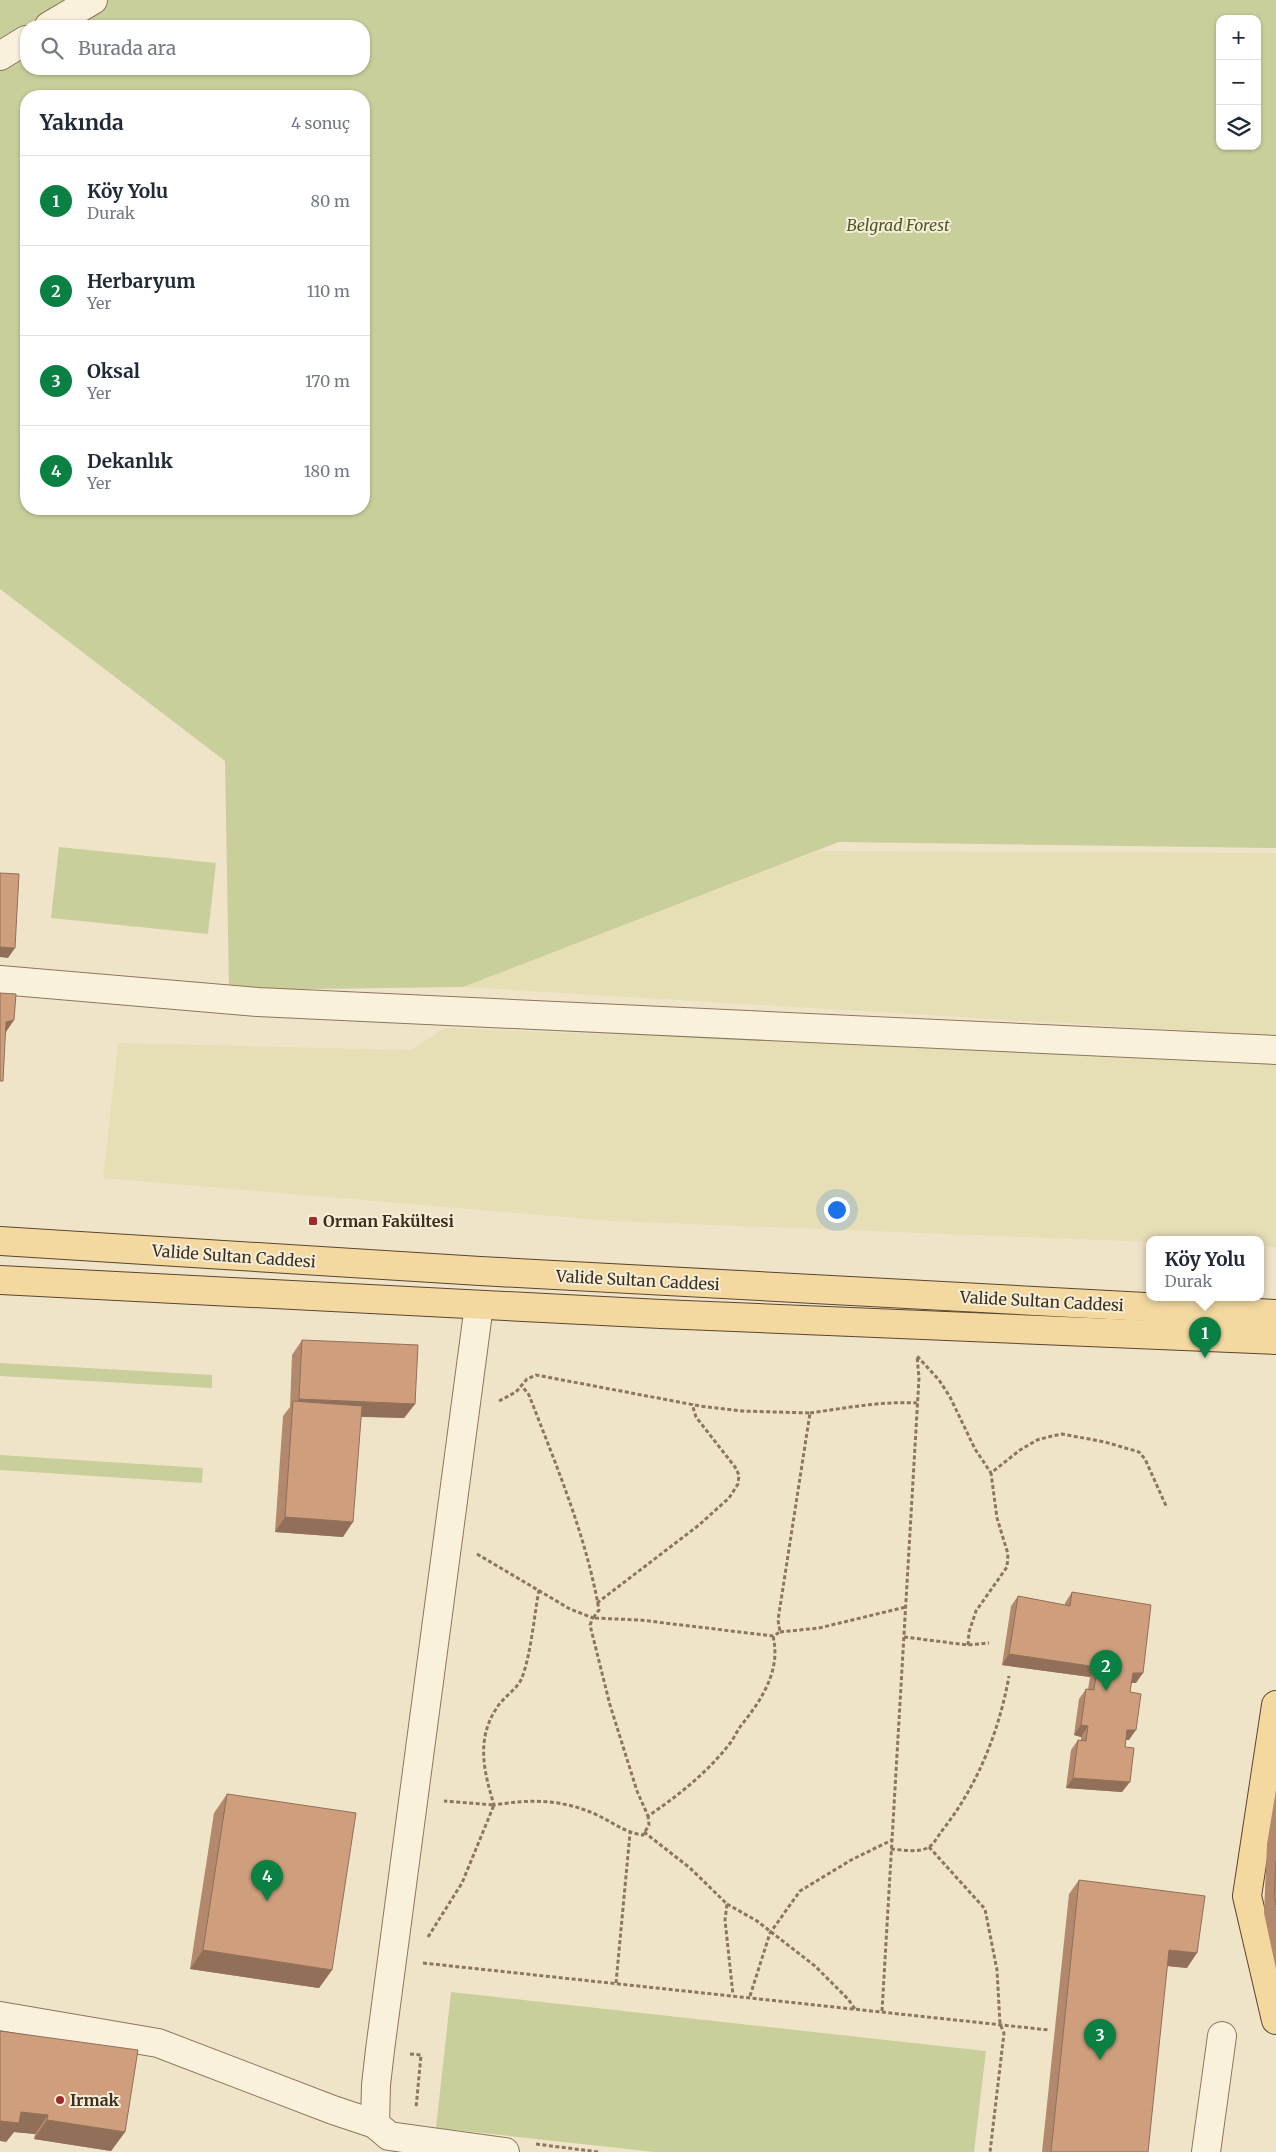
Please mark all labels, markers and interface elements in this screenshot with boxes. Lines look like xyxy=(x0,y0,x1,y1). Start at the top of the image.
map controls xyxy=(1216,15,1261,150)
button: + xyxy=(1216,15,1261,60)
search box xyxy=(20,20,370,75)
icon: search xyxy=(38,34,66,62)
text: Burada ara xyxy=(78,36,176,60)
button: − xyxy=(1216,60,1261,105)
button: layers xyxy=(1216,105,1261,150)
text: Yakında xyxy=(40,109,124,136)
text: 4 sonuç xyxy=(291,113,350,133)
text: Köy Yolu xyxy=(87,179,168,203)
text: 1 xyxy=(52,191,60,211)
text: 80 m xyxy=(311,191,350,211)
text: Durak xyxy=(87,203,135,223)
park label: Belgrad Forest xyxy=(846,215,950,235)
text: Herbaryum xyxy=(87,269,195,293)
text: 2 xyxy=(51,281,61,301)
text: 110 m xyxy=(307,281,350,301)
text: Yer xyxy=(87,293,112,313)
text: Oksal xyxy=(87,359,140,383)
text: 3 xyxy=(51,371,61,391)
text: 170 m xyxy=(305,371,350,391)
text: Yer xyxy=(87,383,112,403)
text: Dekanlık xyxy=(87,449,173,473)
text: 4 xyxy=(51,461,61,481)
text: 180 m xyxy=(304,461,350,481)
text: Yer xyxy=(87,473,112,493)
your location xyxy=(824,1197,850,1223)
place label: Orman Fakültesi xyxy=(323,1211,454,1231)
marker: Orman Fakültesi xyxy=(307,1215,319,1227)
popup xyxy=(1146,1236,1264,1301)
street label: Valide Sultan Caddesi xyxy=(151,1240,316,1272)
text: Köy Yolu xyxy=(1164,1247,1246,1271)
street label: Valide Sultan Caddesi xyxy=(555,1266,720,1294)
text: Durak xyxy=(1164,1271,1212,1291)
street label: Valide Sultan Caddesi xyxy=(959,1287,1124,1315)
pin: 1 xyxy=(1189,1317,1221,1358)
pin: 2 xyxy=(1090,1650,1122,1691)
pin: 4 xyxy=(251,1860,283,1901)
pin: 3 xyxy=(1084,2019,1116,2060)
place label: Irmak xyxy=(70,2090,120,2110)
marker: Irmak xyxy=(54,2094,66,2106)

